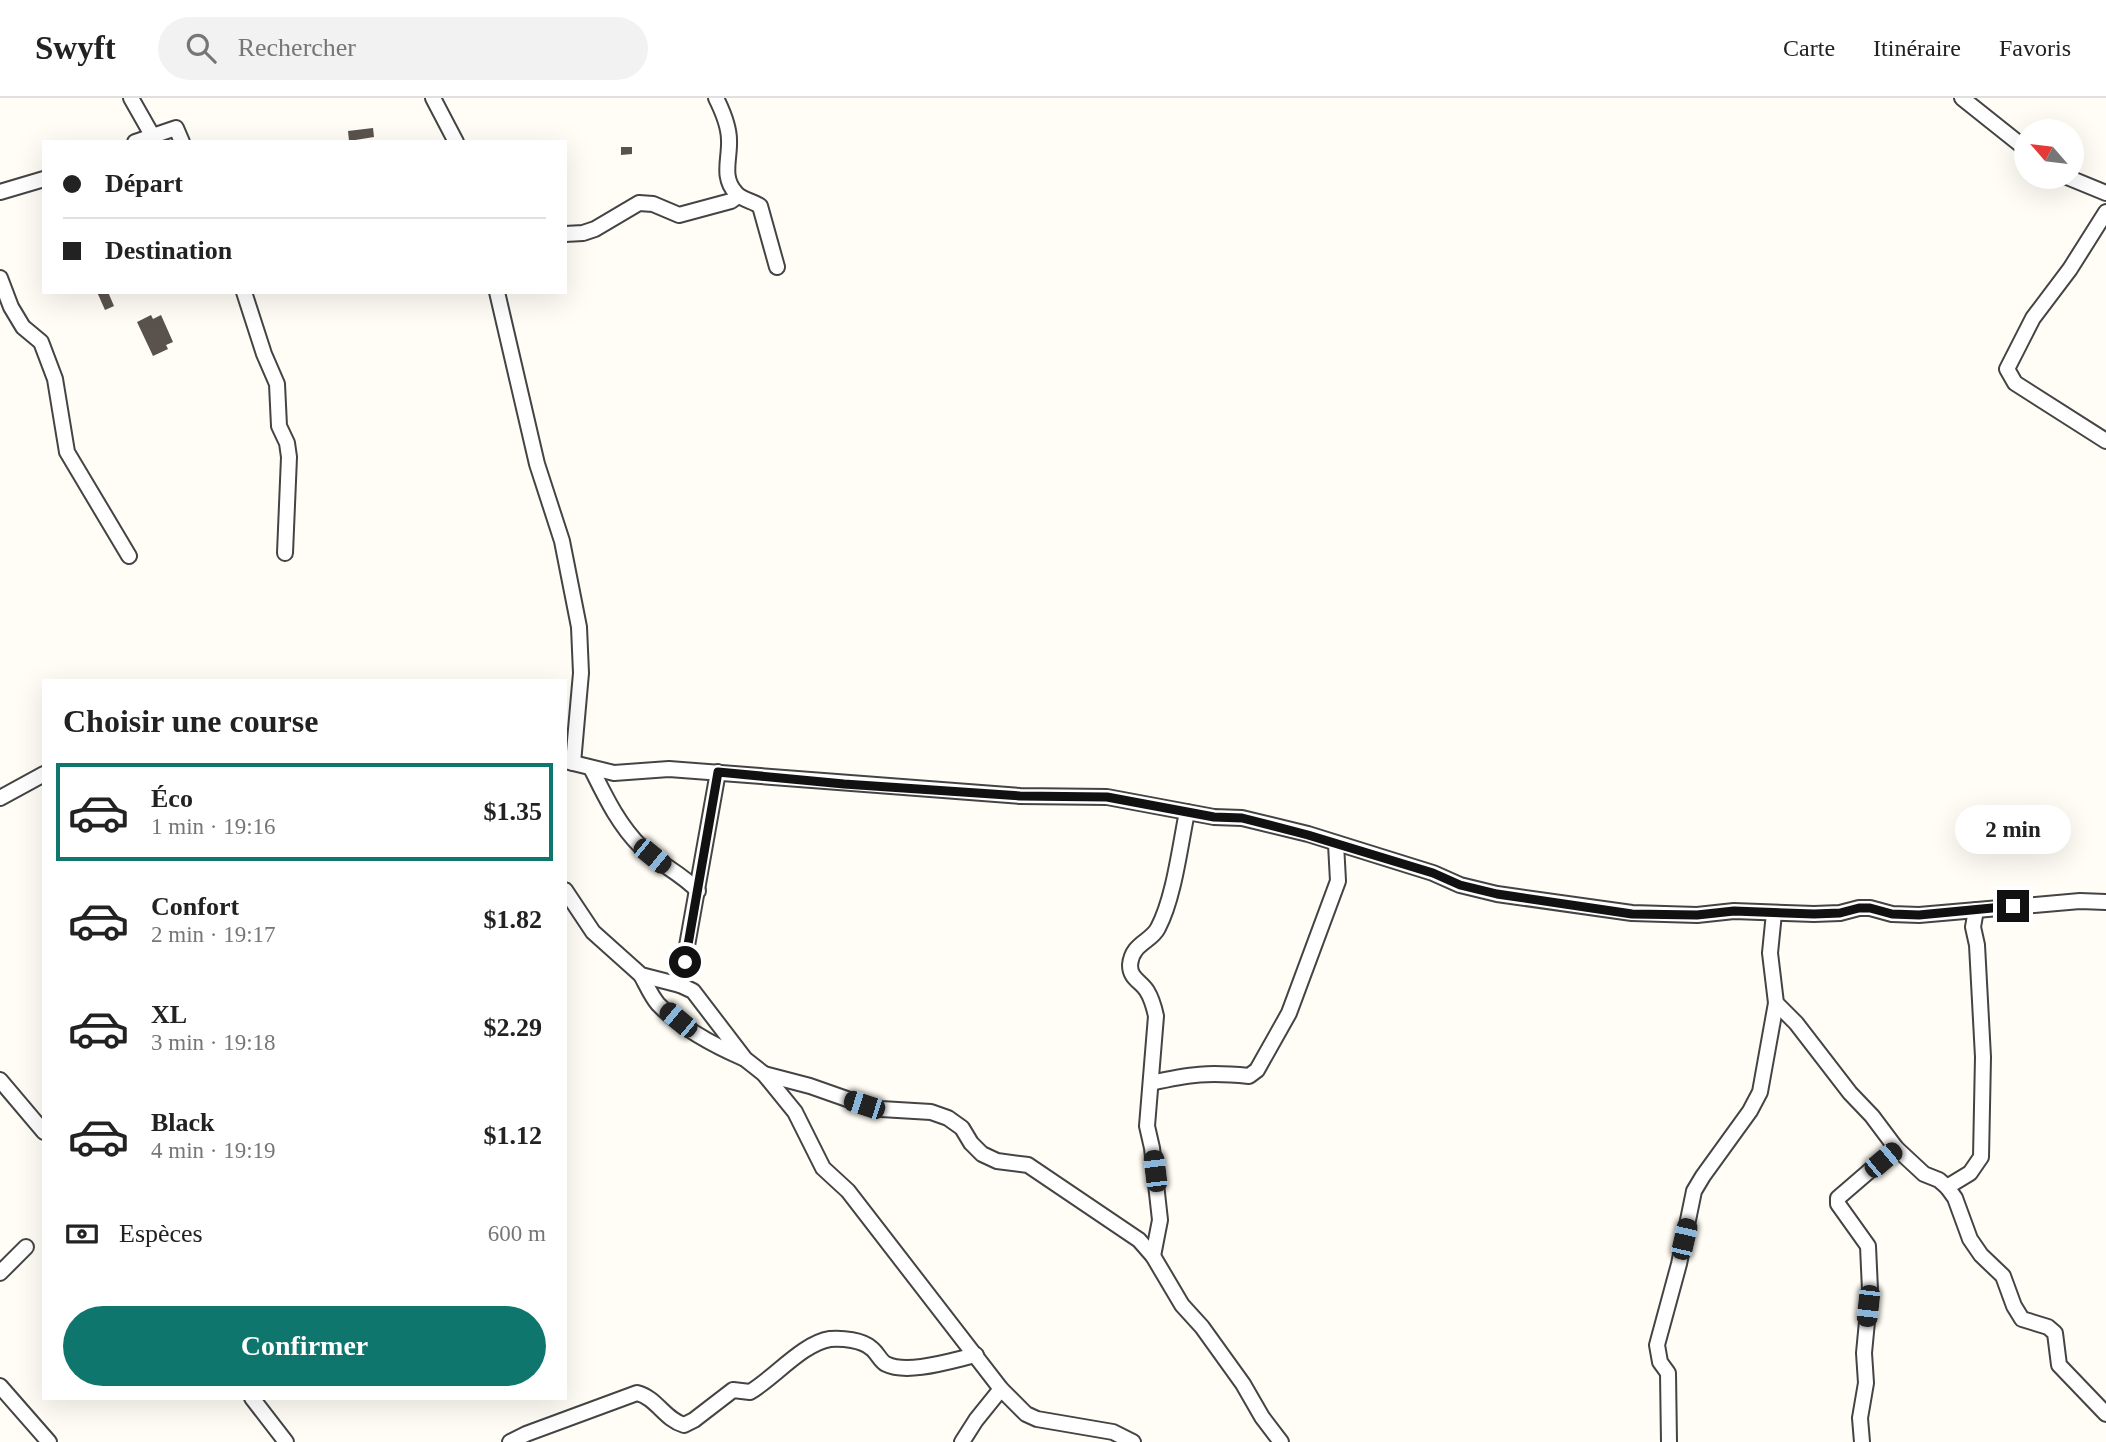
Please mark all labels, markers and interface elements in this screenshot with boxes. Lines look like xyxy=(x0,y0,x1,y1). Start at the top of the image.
search box xyxy=(158,17,648,80)
icon: search xyxy=(182,29,220,67)
text: Swyft xyxy=(35,30,116,66)
text: Rechercher xyxy=(238,33,356,62)
text: Carte xyxy=(1783,35,1835,61)
text: Itinéraire xyxy=(1873,35,1961,61)
text: Favoris xyxy=(1999,35,2071,61)
north arrow xyxy=(2014,119,2084,189)
map controls xyxy=(2014,119,2084,189)
text: Départ xyxy=(105,169,183,198)
text: Destination xyxy=(105,236,232,265)
text: Choisir une course xyxy=(63,703,318,739)
icon: car xyxy=(67,781,130,844)
text: Éco xyxy=(151,784,193,813)
text: $1.35 xyxy=(484,797,542,826)
callout: 2 min xyxy=(1955,804,2071,854)
text: 1 min · 19:16 xyxy=(151,814,276,839)
text: 2 min xyxy=(1985,817,2041,842)
car xyxy=(630,835,675,877)
icon: car xyxy=(67,889,130,952)
route end xyxy=(1997,890,2029,922)
text: Confort xyxy=(151,892,239,921)
text: $1.82 xyxy=(484,905,542,934)
text: 2 min · 19:17 xyxy=(151,922,276,947)
route start xyxy=(669,946,701,978)
icon: car xyxy=(67,997,130,1060)
car xyxy=(656,998,701,1042)
text: XL xyxy=(151,1000,187,1029)
text: $2.29 xyxy=(484,1013,542,1042)
text: 3 min · 19:18 xyxy=(151,1030,276,1055)
car xyxy=(841,1089,888,1121)
icon: car xyxy=(67,1105,130,1168)
text: Black xyxy=(151,1108,215,1137)
text: $1.12 xyxy=(484,1121,542,1150)
text: 4 min · 19:19 xyxy=(151,1138,276,1163)
car xyxy=(1861,1138,1906,1182)
car xyxy=(1143,1149,1168,1193)
icon: cash xyxy=(63,1215,101,1253)
car xyxy=(1670,1216,1699,1262)
text: Espèces xyxy=(119,1219,203,1248)
text: 600 m xyxy=(488,1221,546,1246)
car xyxy=(1856,1284,1881,1328)
button: Confirmer xyxy=(63,1306,546,1386)

